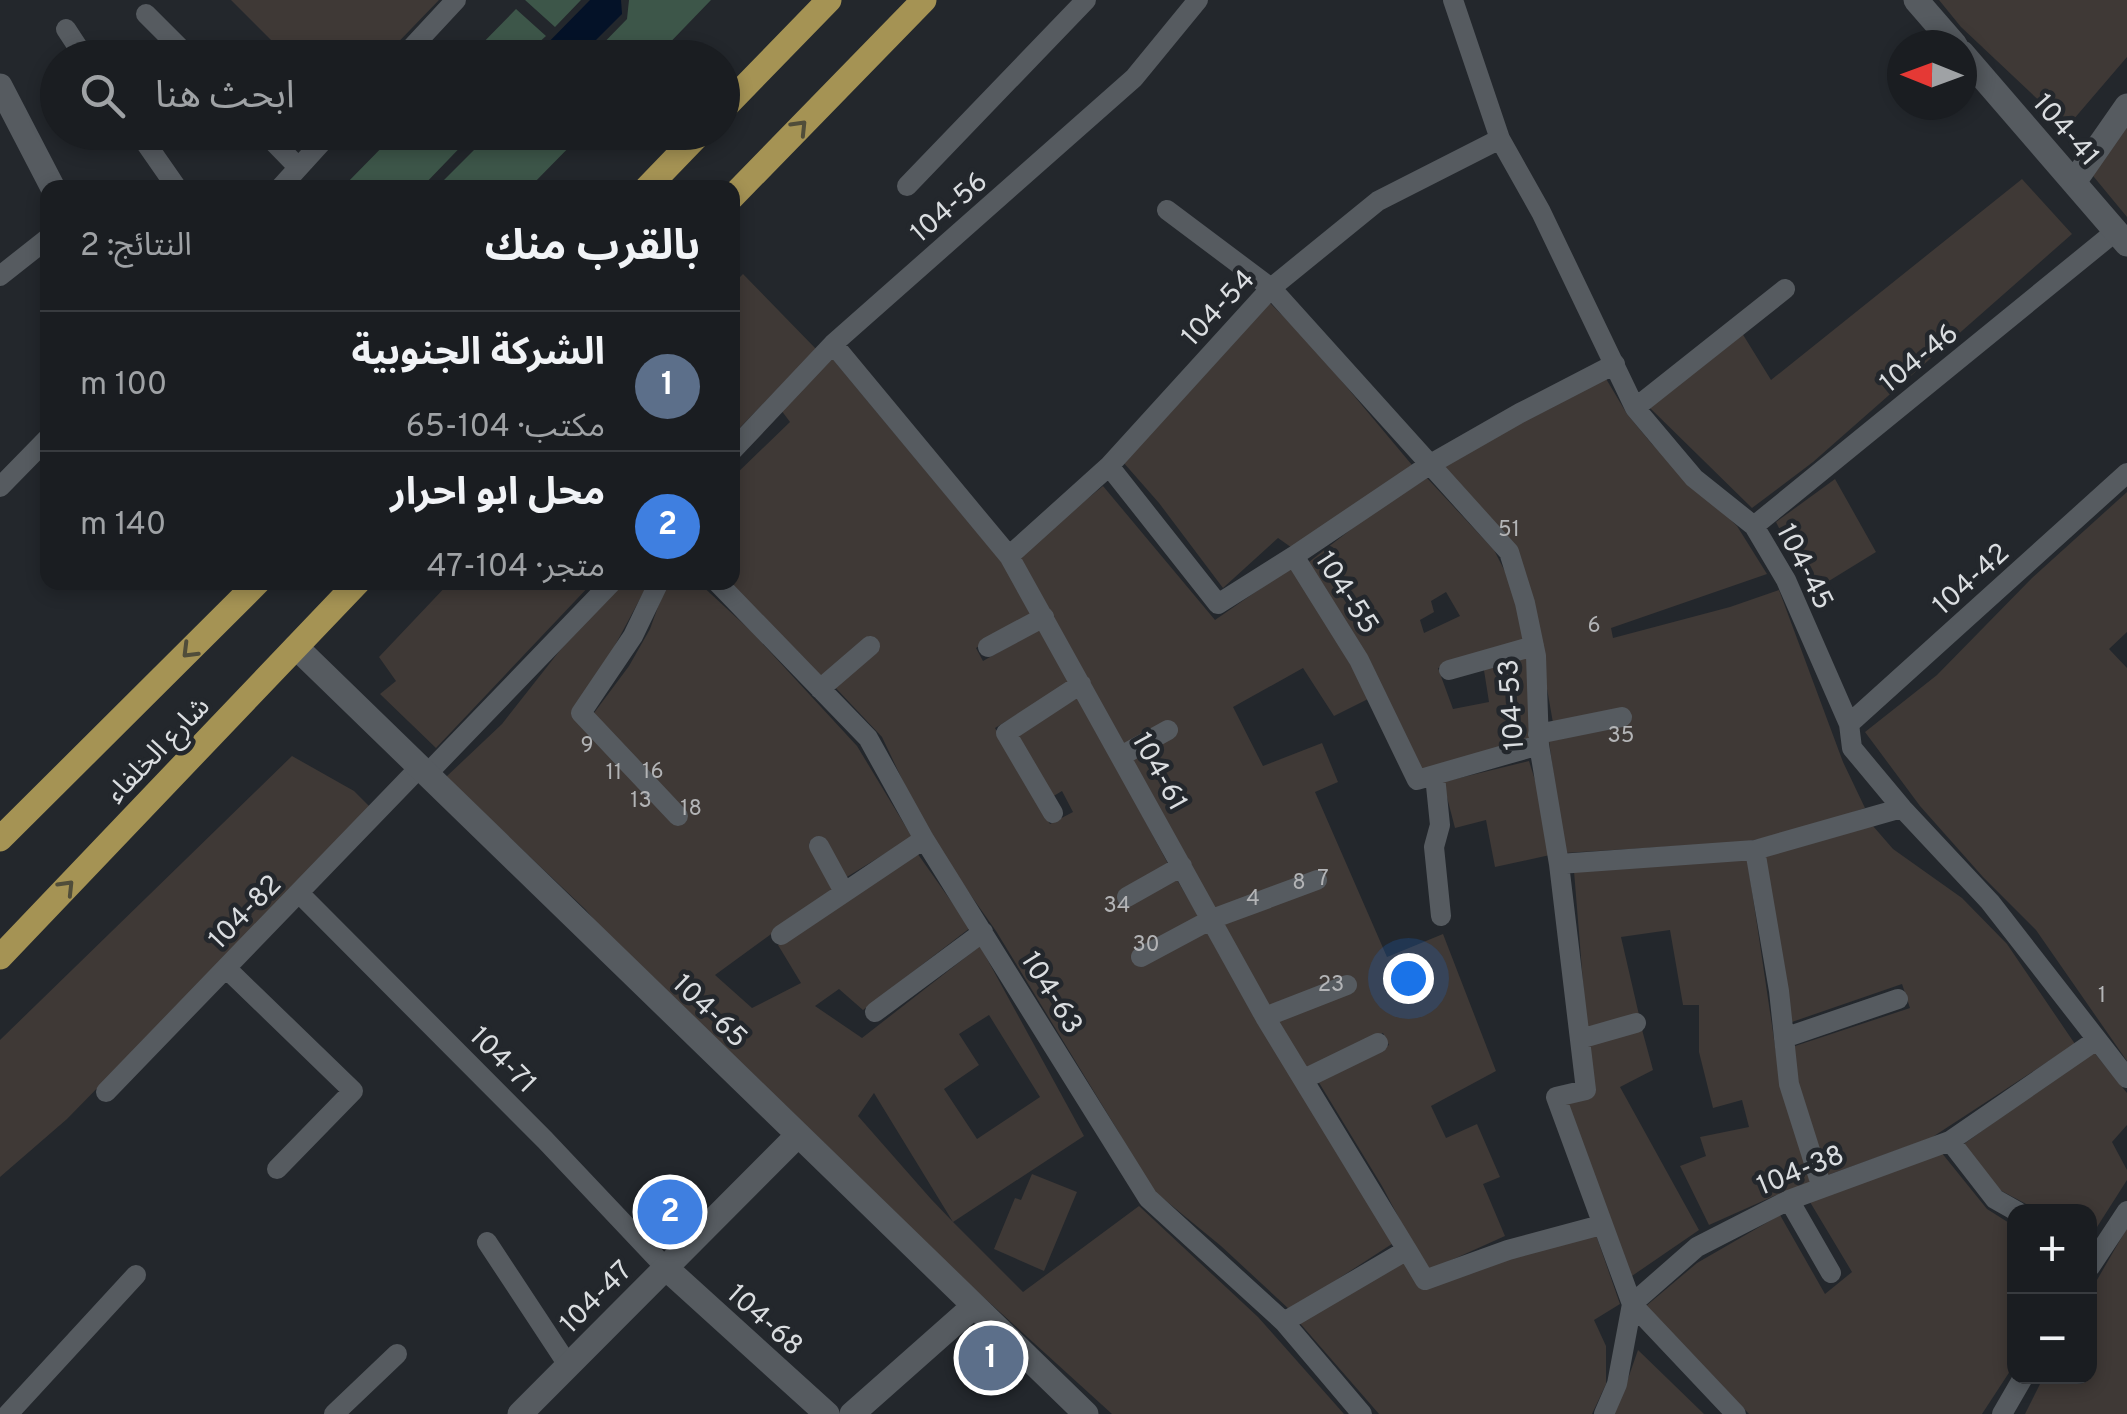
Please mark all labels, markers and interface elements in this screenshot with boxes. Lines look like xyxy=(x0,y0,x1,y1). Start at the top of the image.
north arrow xyxy=(1887,30,1977,120)
search box xyxy=(40,40,740,150)
icon: search xyxy=(75,68,130,123)
text: ابحث هنا xyxy=(155,73,295,122)
street label: 104-41 xyxy=(2023,87,2106,175)
one-way arrow xyxy=(789,121,807,139)
street label: 104-56 xyxy=(904,165,996,252)
text: بالقرب منك xyxy=(485,222,700,275)
text: النتائج: 2 xyxy=(80,227,192,267)
street label: 104-54 xyxy=(1175,263,1264,355)
street label: 104-46 xyxy=(1873,317,1967,402)
text: الشركة الجنوبية xyxy=(351,330,605,379)
text: 100 m xyxy=(80,366,167,406)
text: 1 xyxy=(661,366,674,406)
text: مكتب · 104-65 xyxy=(406,408,605,448)
text: محل ابو احرار xyxy=(390,470,605,519)
text: 140 m xyxy=(80,506,166,546)
text: 2 xyxy=(658,506,677,546)
house number: 51 xyxy=(1498,517,1520,544)
street label: 104-45 xyxy=(1766,518,1840,616)
street label: 104-42 xyxy=(1926,536,2018,624)
street label: 104-55 xyxy=(1305,545,1386,642)
text: متجر · 104-47 xyxy=(427,548,605,588)
house number: 6 xyxy=(1587,613,1601,640)
one-way arrow xyxy=(182,640,200,658)
street label: 104-53 xyxy=(1492,658,1534,752)
street label: شارع الخلفاء xyxy=(99,690,219,812)
house number: 35 xyxy=(1608,723,1634,750)
street label: 104-61 xyxy=(1122,727,1195,818)
house number: 9 xyxy=(580,733,594,760)
house number: 16 xyxy=(642,759,664,786)
house number: 11 xyxy=(606,760,622,787)
house number: 13 xyxy=(630,788,652,815)
house number: 18 xyxy=(680,796,702,823)
house number: 7 xyxy=(1317,866,1329,893)
street label: 104-82 xyxy=(202,868,291,958)
house number: 8 xyxy=(1292,870,1306,897)
one-way arrow xyxy=(55,880,73,898)
house number: 4 xyxy=(1246,886,1260,913)
house number: 34 xyxy=(1104,893,1130,920)
house number: 30 xyxy=(1132,932,1160,959)
street label: 104-63 xyxy=(1011,946,1090,1042)
your location xyxy=(1383,953,1434,1004)
street label: 104-65 xyxy=(664,968,754,1057)
house number: 23 xyxy=(1318,972,1344,999)
house number: 1 xyxy=(2098,983,2106,1010)
street label: 104-71 xyxy=(460,1020,543,1103)
street label: 104-38 xyxy=(1752,1138,1850,1206)
pin: 2 xyxy=(638,1174,702,1250)
map controls xyxy=(2007,1204,2097,1384)
button: + xyxy=(2007,1204,2097,1294)
street label: 104-47 xyxy=(553,1254,641,1342)
street label: 104-68 xyxy=(718,1277,810,1365)
button: − xyxy=(2007,1294,2097,1384)
pin: 1 xyxy=(958,1320,1024,1396)

